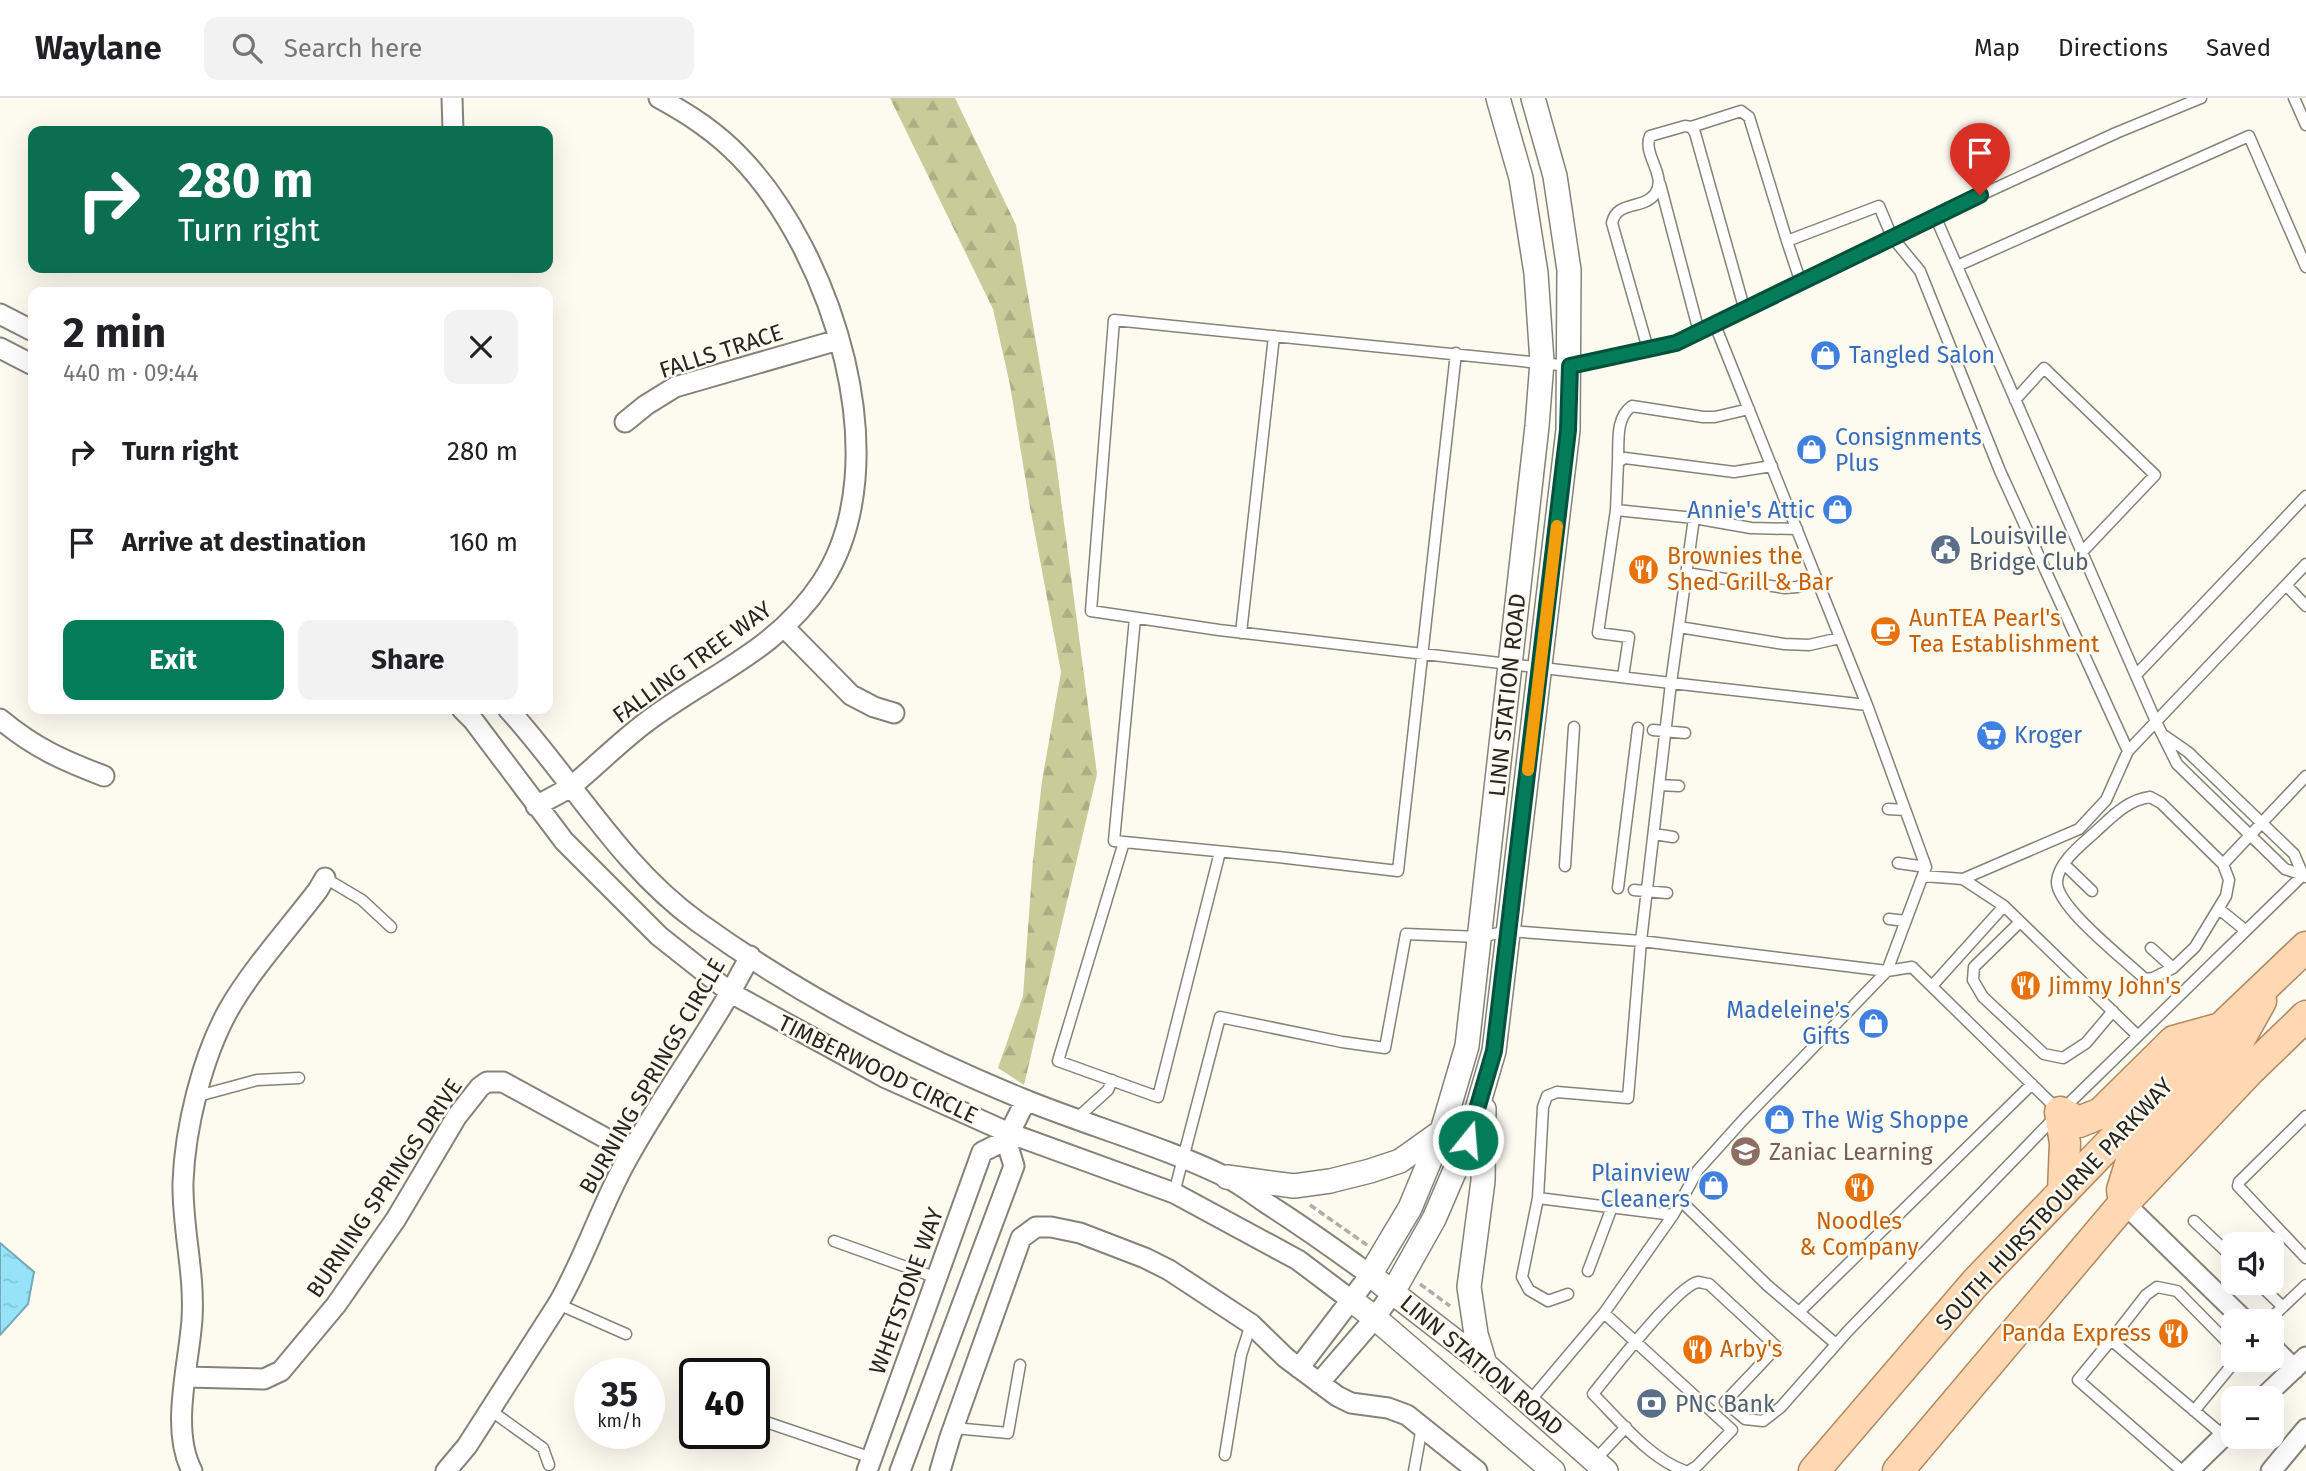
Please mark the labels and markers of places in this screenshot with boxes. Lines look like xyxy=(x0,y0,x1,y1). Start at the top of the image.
pin xyxy=(1950,123,2010,195)
shop icon: Tangled Salon xyxy=(1809,338,1843,372)
place label: Tangled Salon xyxy=(1849,341,1995,369)
place label: Consignments Plus xyxy=(1835,423,1982,477)
shop icon: Consignments Plus xyxy=(1795,433,1829,467)
shop icon: Annie's Attic xyxy=(1821,493,1855,527)
place label: Annie's Attic xyxy=(1687,496,1815,524)
place label: Louisville Bridge Club xyxy=(1969,522,2089,576)
public building icon: Louisville Bridge Club xyxy=(1929,532,1963,566)
place label: Brownies the Shed Grill & Bar xyxy=(1667,542,1833,596)
restaurant icon: Brownies the Shed Grill & Bar xyxy=(1627,552,1661,586)
place label: AunTEA Pearl's Tea Establishment xyxy=(1909,604,2100,658)
cafe icon: AunTEA Pearl's Tea Establishment xyxy=(1869,614,1903,648)
supermarket icon: Kroger xyxy=(1974,718,2008,752)
place label: Kroger xyxy=(2014,721,2082,749)
restaurant icon: Jimmy John's xyxy=(2008,969,2042,1003)
place label: Jimmy John's xyxy=(2048,972,2181,1000)
place label: Madeleine's Gifts xyxy=(1726,996,1850,1050)
shop icon: Madeleine's Gifts xyxy=(1856,1006,1890,1040)
shop icon: The Wig Shoppe xyxy=(1762,1103,1796,1137)
place label: The Wig Shoppe xyxy=(1802,1106,1969,1134)
school or university icon: Zaniac Learning xyxy=(1729,1135,1763,1169)
place label: Zaniac Learning xyxy=(1769,1138,1933,1166)
place label: Plainview Cleaners xyxy=(1591,1159,1691,1213)
shop icon: Plainview Cleaners xyxy=(1696,1169,1730,1203)
restaurant icon: Noodles & Company xyxy=(1842,1170,1876,1204)
place label: Noodles & Company xyxy=(1799,1207,1919,1261)
restaurant icon: Panda Express xyxy=(2157,1316,2191,1350)
place label: Panda Express xyxy=(2001,1319,2151,1347)
restaurant icon: Arby's xyxy=(1680,1332,1714,1366)
place label: Arby's xyxy=(1720,1335,1783,1363)
bank icon: PNC Bank xyxy=(1635,1387,1669,1421)
place label: PNC Bank xyxy=(1675,1390,1775,1418)

